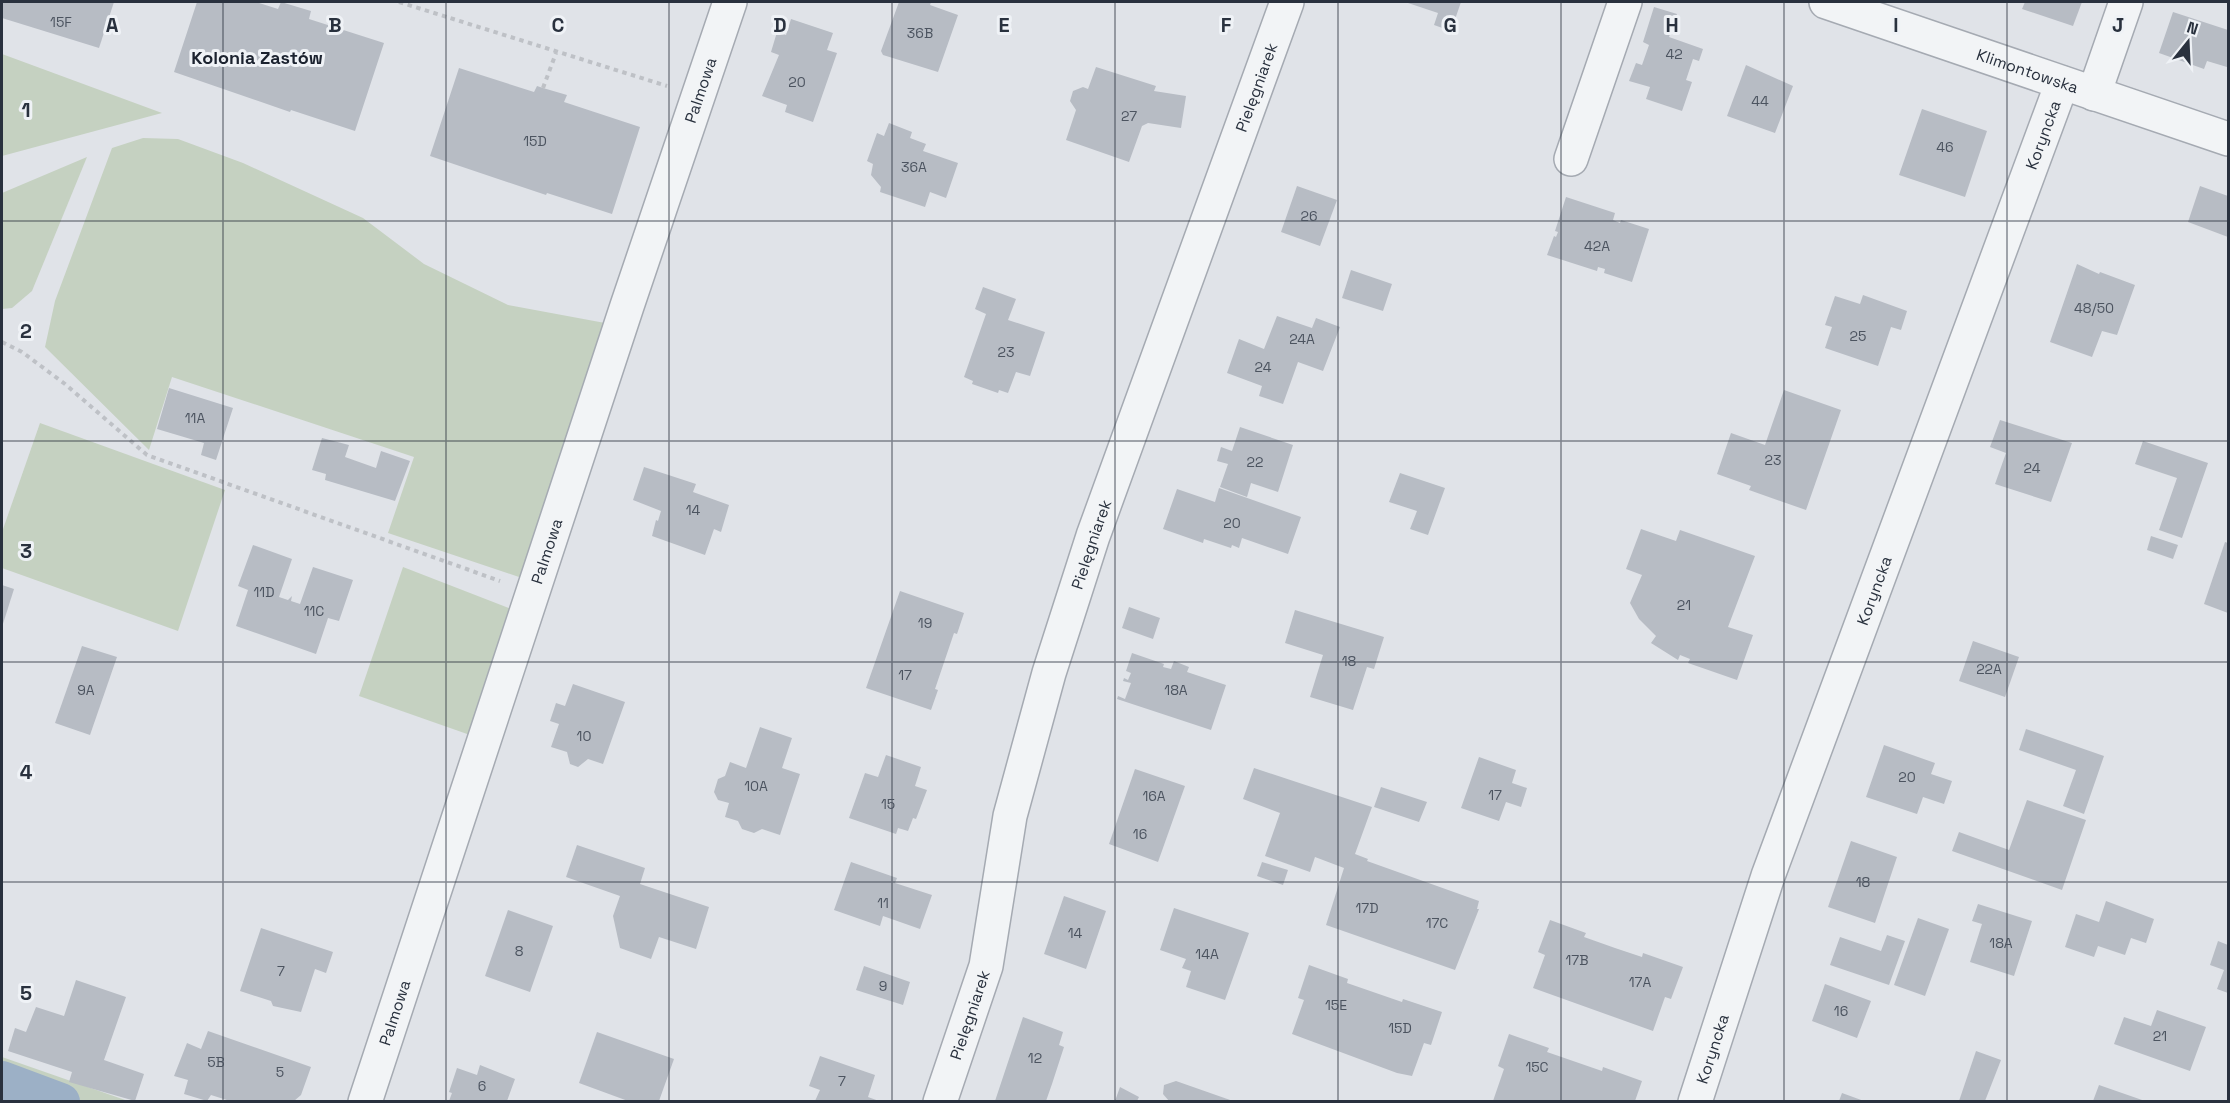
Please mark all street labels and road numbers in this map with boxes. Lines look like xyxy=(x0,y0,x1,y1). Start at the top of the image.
street label: Pielęgniarek xyxy=(1231,40,1282,135)
street label: Klimontowska xyxy=(1974,44,2081,98)
street label: Palmowa xyxy=(680,55,721,126)
street label: Koryncka xyxy=(2021,97,2066,172)
street label: Pielęgniarek xyxy=(1067,496,1117,592)
street label: Palmowa xyxy=(526,516,567,587)
street label: Koryncka xyxy=(1852,553,1897,628)
street label: Pielęgniarek xyxy=(945,967,995,1063)
street label: Palmowa xyxy=(374,977,415,1048)
street label: Koryncka xyxy=(1692,1011,1734,1086)

